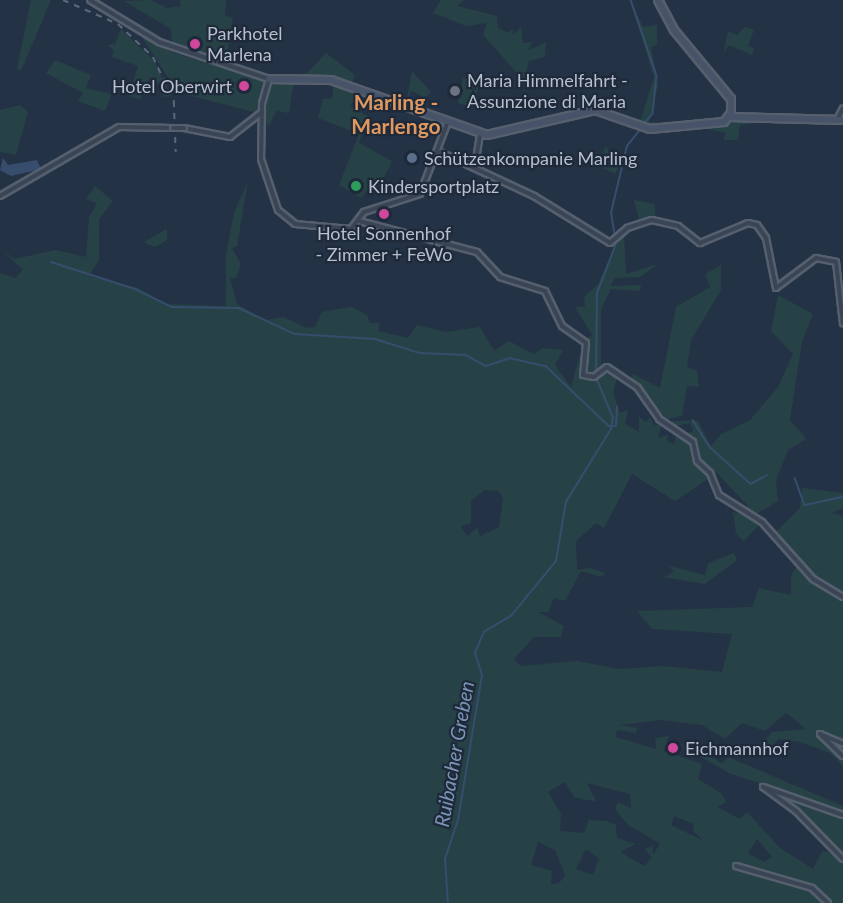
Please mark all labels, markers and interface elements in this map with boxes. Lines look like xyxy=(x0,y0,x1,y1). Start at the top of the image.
place label: Parkhotel Marlena xyxy=(207,23,282,66)
marker: Parkhotel Marlena xyxy=(188,37,202,51)
place label: Maria Himmelfahrt - Assunzione di Maria xyxy=(467,70,628,112)
place label: Hotel Oberwirt xyxy=(112,75,232,97)
marker: Hotel Oberwirt xyxy=(237,79,251,93)
marker: Maria Himmelfahrt - Assunzione di Maria xyxy=(448,84,462,98)
district label: Marling - Marlengo xyxy=(351,89,441,139)
place label: Schützenkompanie Marling xyxy=(424,147,637,169)
marker: Schützenkompanie Marling xyxy=(405,151,419,165)
place label: Kindersportplatz xyxy=(368,175,499,197)
marker: Kindersportplatz xyxy=(349,179,363,193)
marker: Hotel Sonnenhof - Zimmer + FeWo xyxy=(377,207,391,221)
place label: Hotel Sonnenhof - Zimmer + FeWo xyxy=(315,223,453,266)
water label: Ruibacher Greben xyxy=(429,679,479,829)
place label: Eichmannhof xyxy=(685,737,789,759)
marker: Eichmannhof xyxy=(666,741,680,755)

